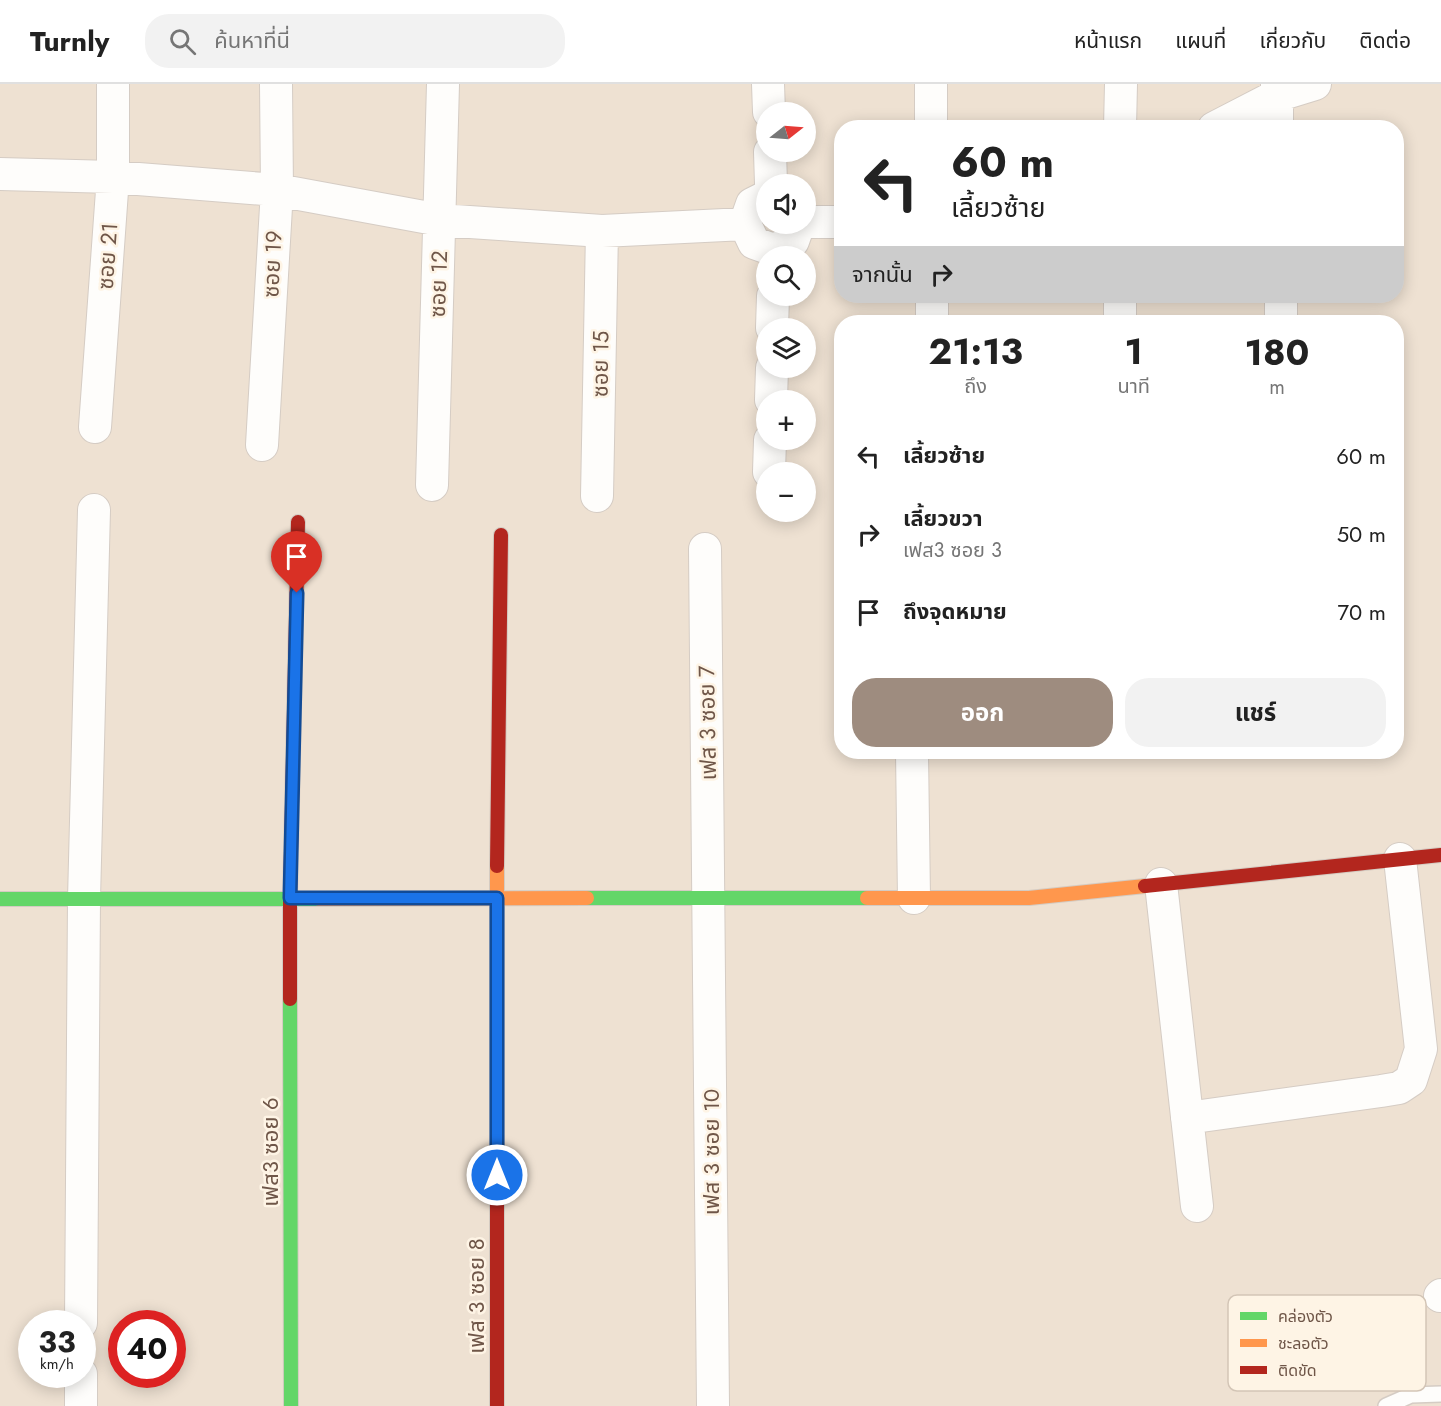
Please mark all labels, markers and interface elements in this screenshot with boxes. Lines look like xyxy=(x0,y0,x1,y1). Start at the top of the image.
search box xyxy=(145,14,565,68)
text: Turnly xyxy=(30,21,109,62)
text: ค้นหาที่นี่ xyxy=(214,24,290,56)
icon: search xyxy=(166,25,199,58)
text: หน้าแรก xyxy=(1074,26,1142,56)
text: แผนที่ xyxy=(1175,26,1226,56)
text: เกี่ยวกับ xyxy=(1259,26,1326,56)
text: ติดต่อ xyxy=(1359,26,1411,56)
north arrow xyxy=(756,102,816,162)
map controls xyxy=(756,102,816,522)
text: 60 m xyxy=(951,132,1054,193)
icon: left xyxy=(852,144,930,222)
button: sound xyxy=(756,174,816,234)
text: เลี้ยวซ้าย xyxy=(951,188,1045,227)
street label: ซอย 21 xyxy=(89,221,125,291)
street label: ซอย 19 xyxy=(254,230,290,298)
button: search xyxy=(756,246,816,306)
street label: ซอย 12 xyxy=(421,250,455,318)
text: จากนั้น xyxy=(852,258,913,290)
icon: right xyxy=(925,258,958,291)
button: layers xyxy=(756,318,816,378)
text: 21:13 xyxy=(929,325,1023,377)
text: 1 xyxy=(1125,325,1143,377)
text: 180 xyxy=(1245,326,1309,378)
street label: ซอย 15 xyxy=(583,330,617,398)
text: ถึง xyxy=(964,372,987,401)
text: นาที xyxy=(1117,372,1150,401)
text: m xyxy=(1269,373,1285,402)
button: + xyxy=(756,390,816,450)
text: เลี้ยวซ้าย xyxy=(903,439,985,471)
icon: left xyxy=(852,440,885,473)
text: 60 m xyxy=(1336,440,1386,472)
button: − xyxy=(756,462,816,522)
text: เลี้ยวขวา xyxy=(903,502,983,534)
icon: right xyxy=(852,518,885,551)
text: 50 m xyxy=(1337,518,1386,550)
pin xyxy=(271,531,322,593)
text: เฟส3 ซอย 3 xyxy=(903,536,1002,565)
icon: arrive xyxy=(280,540,313,573)
text: ถึงจุดหมาย xyxy=(903,595,1007,627)
icon: arrive xyxy=(852,596,885,629)
text: 70 m xyxy=(1337,596,1386,628)
street label: เฟส 3 ซอย 7 xyxy=(690,665,724,781)
button: ออก xyxy=(852,678,1113,747)
button: แชร์ xyxy=(1125,678,1386,747)
street label: เฟส 3 ซอย 10 xyxy=(695,1089,727,1215)
street label: เฟส3 ซอย 6 xyxy=(254,1097,286,1207)
position arrow xyxy=(465,1143,529,1207)
street label: เฟส 3 ซอย 8 xyxy=(460,1238,492,1354)
legend xyxy=(1228,1295,1426,1391)
text: คล่องตัว xyxy=(1278,1305,1333,1328)
speed limit sign: 40 xyxy=(108,1310,186,1388)
text: 33 xyxy=(38,1320,76,1363)
text: ชะลอตัว xyxy=(1278,1332,1329,1355)
text: km/h xyxy=(40,1353,74,1375)
text: ติดขัด xyxy=(1278,1359,1317,1382)

